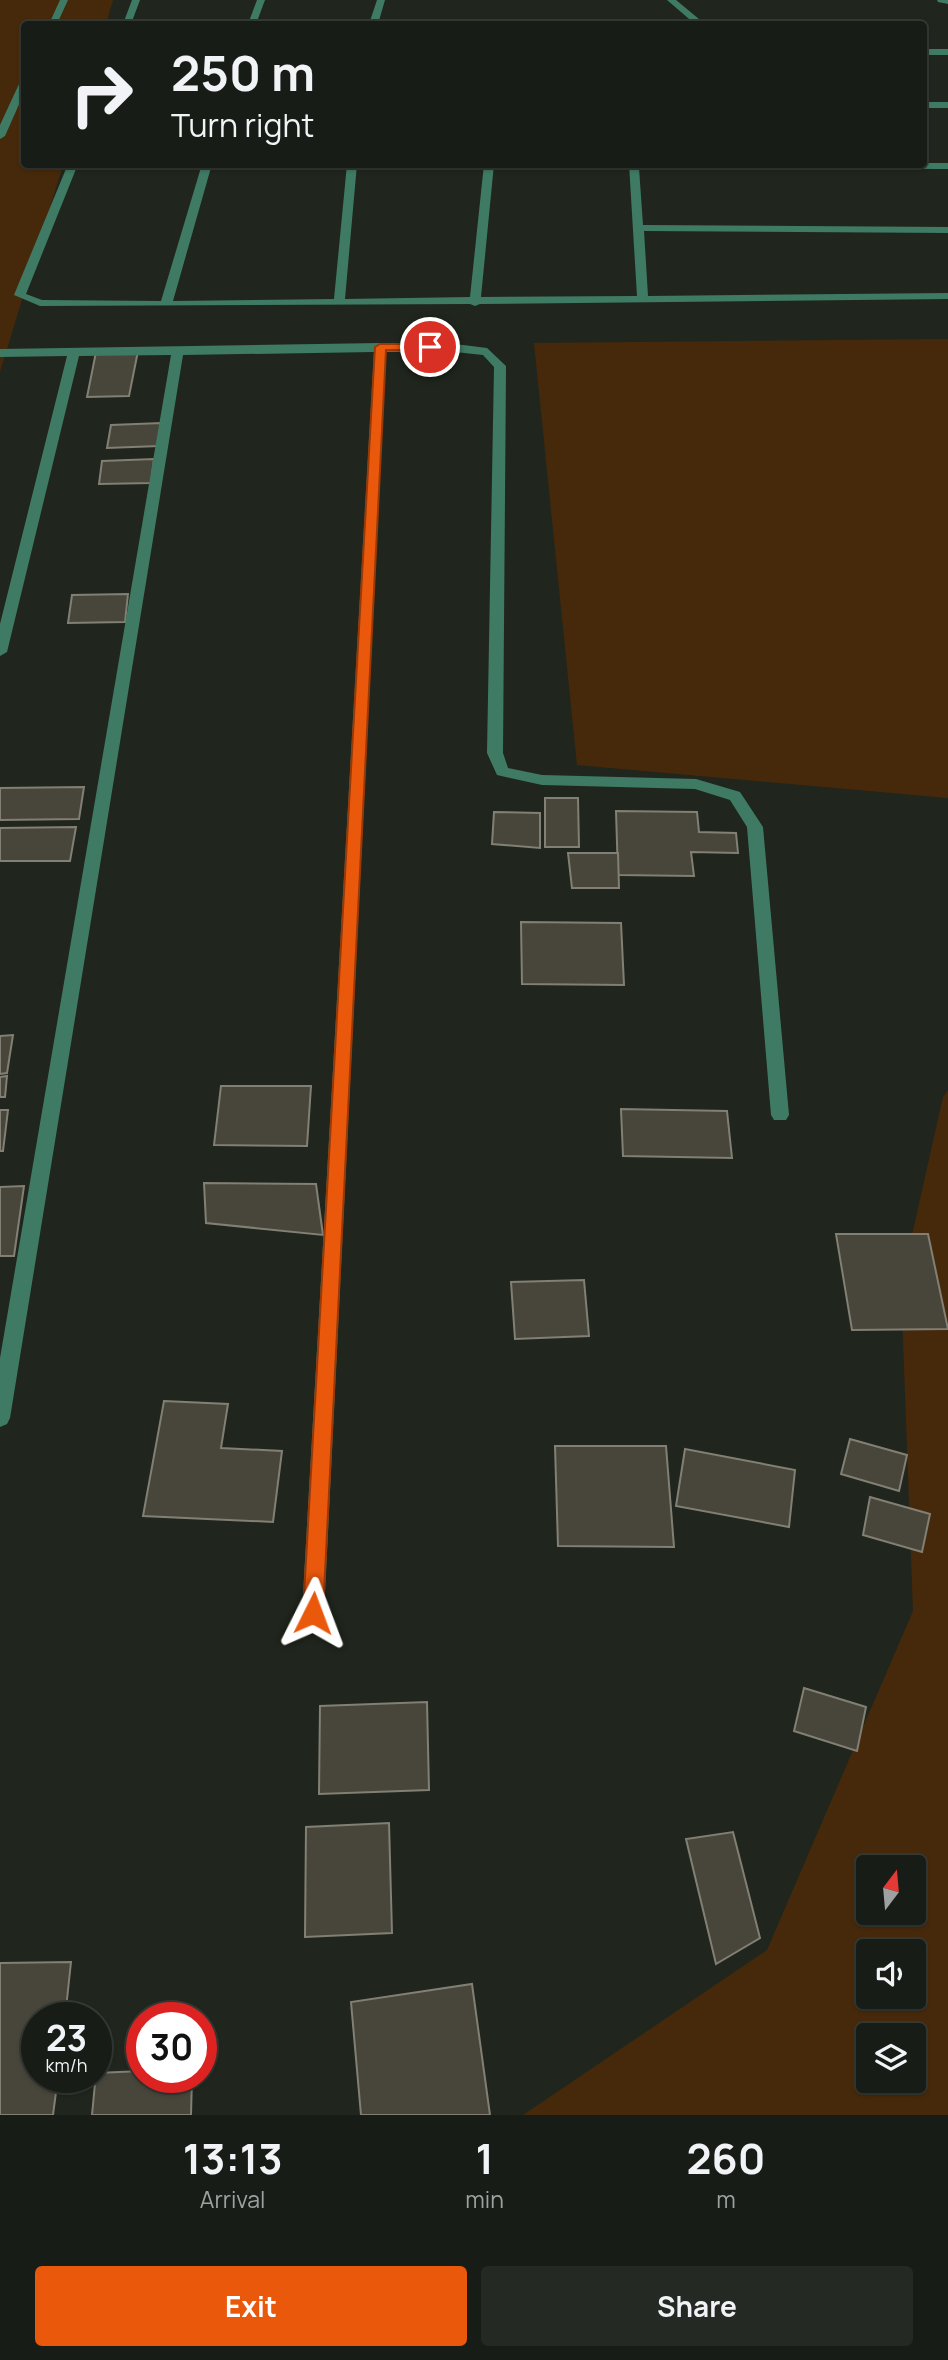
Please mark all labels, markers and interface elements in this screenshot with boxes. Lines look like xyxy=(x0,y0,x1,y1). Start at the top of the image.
text: 250 m xyxy=(171,39,315,106)
icon: right xyxy=(56,49,147,140)
text: Turn right xyxy=(171,103,314,147)
pin xyxy=(400,317,460,377)
icon: arrive xyxy=(411,328,449,366)
position arrow xyxy=(276,1576,350,1650)
north arrow xyxy=(856,1855,926,1925)
map controls xyxy=(856,1855,926,2093)
button: sound xyxy=(856,1939,926,2009)
speed limit sign: 30 xyxy=(126,2002,217,2093)
text: 23 xyxy=(46,2014,87,2062)
button: layers xyxy=(856,2023,926,2093)
text: km/h xyxy=(46,2053,87,2077)
text: 13:13 xyxy=(183,2129,283,2187)
text: 1 xyxy=(475,2129,494,2187)
text: 260 xyxy=(687,2129,765,2187)
text: Arrival xyxy=(200,2183,266,2215)
text: min xyxy=(465,2183,504,2215)
text: m xyxy=(716,2183,736,2215)
button: Exit xyxy=(35,2266,467,2346)
button: Share xyxy=(481,2266,913,2346)

